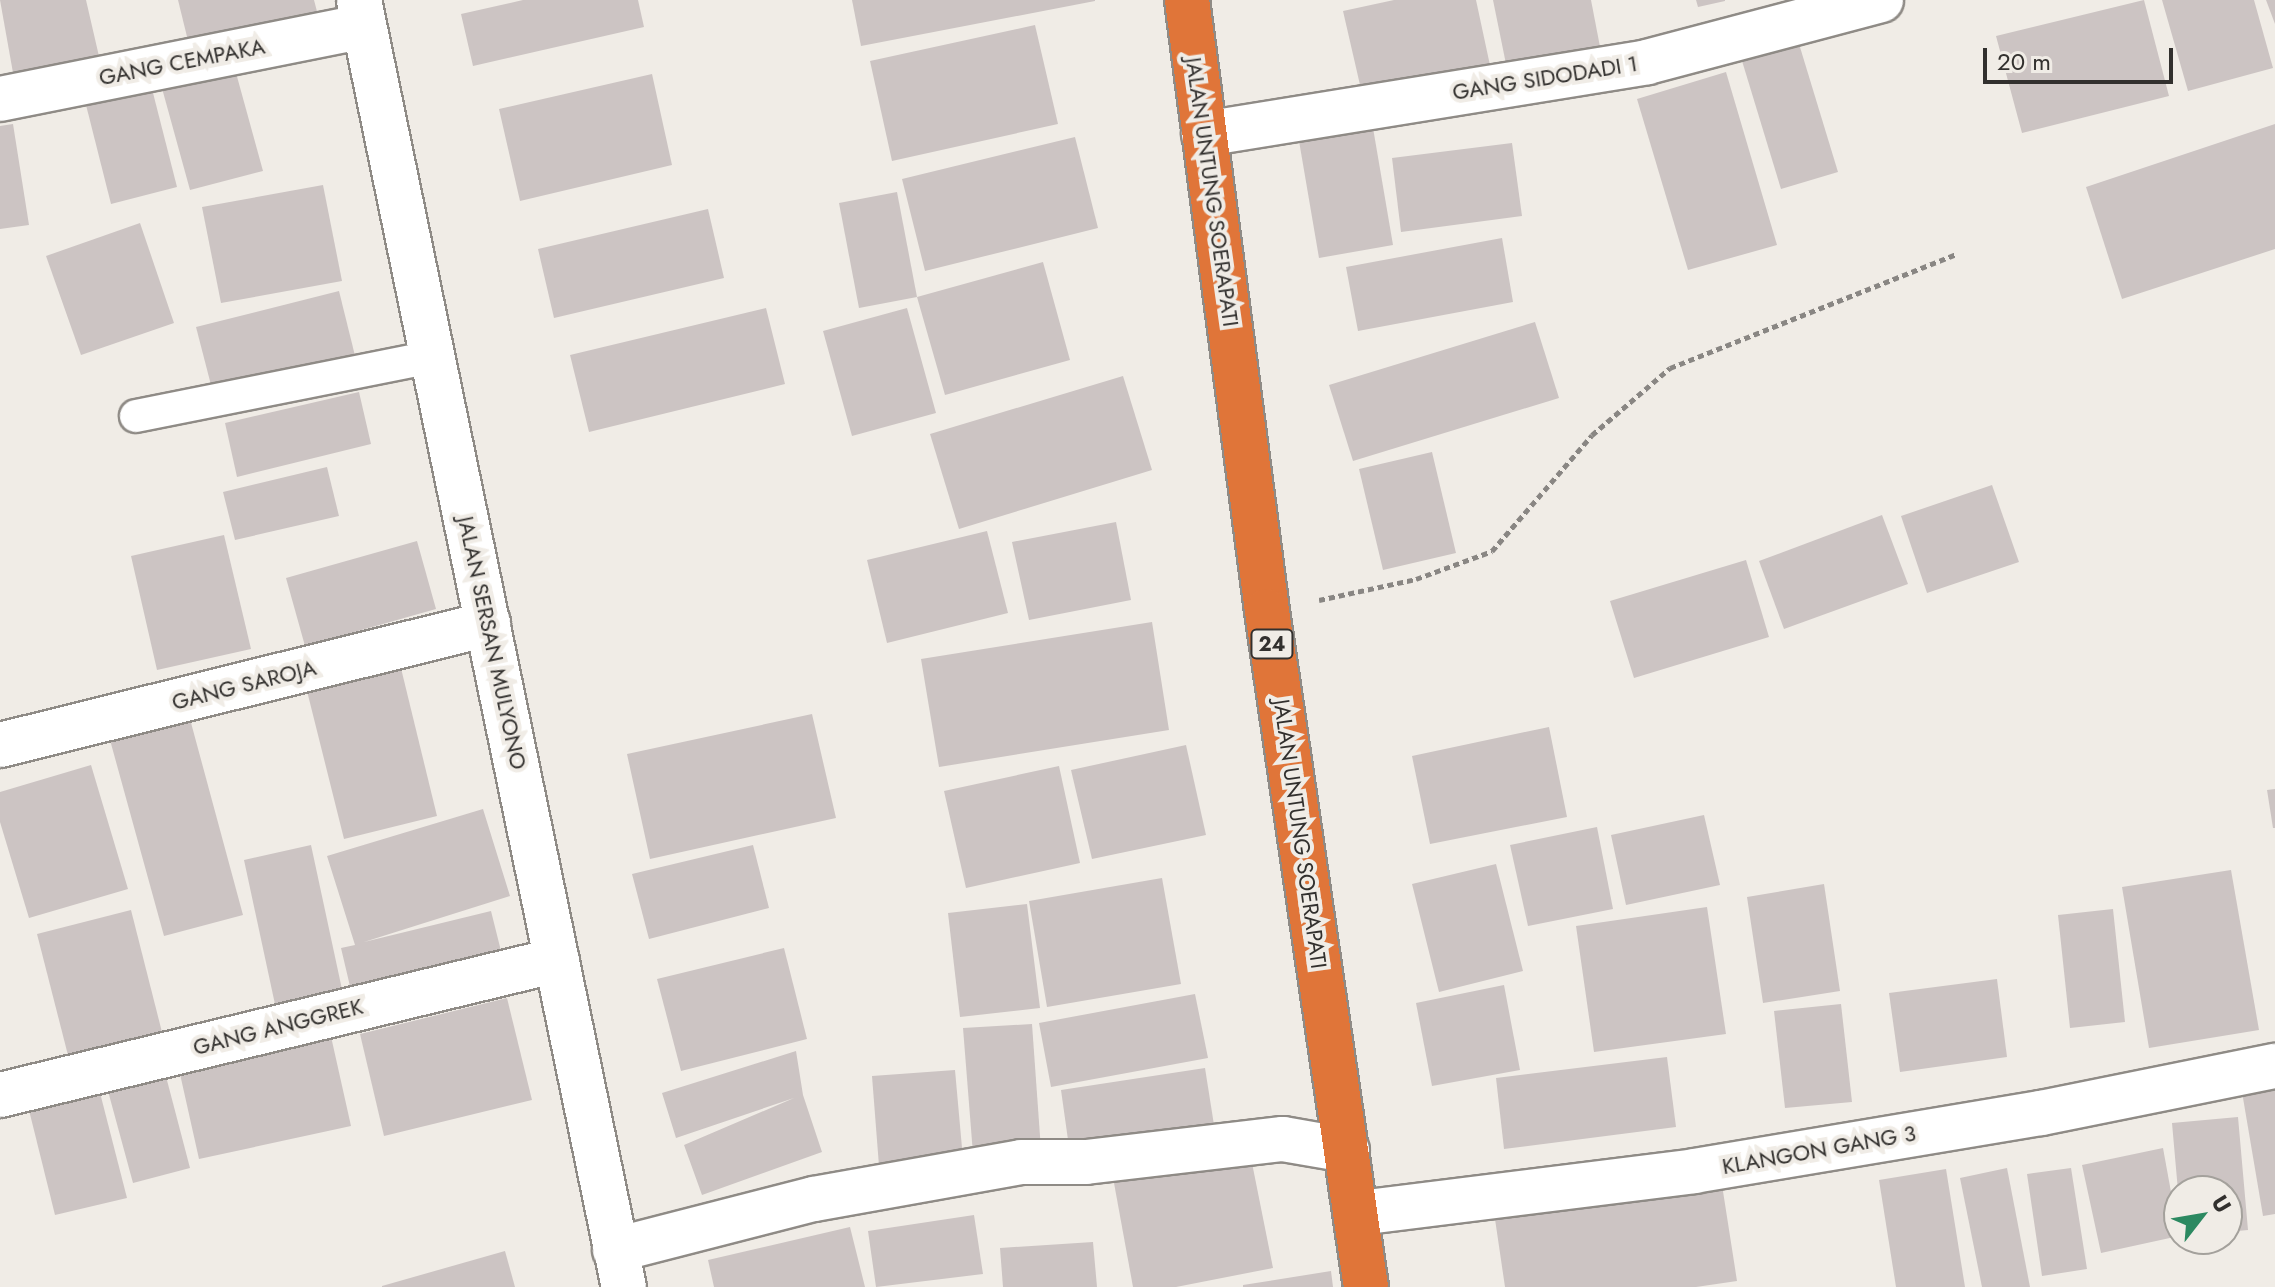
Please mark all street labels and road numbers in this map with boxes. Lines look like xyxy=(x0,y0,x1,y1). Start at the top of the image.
street label: GANG CEMPAKA xyxy=(97,33,267,91)
street label: GANG SIDODADI 1 xyxy=(1451,50,1639,106)
street label: JALAN UNTUNG SOERAPATI xyxy=(1180,56,1244,328)
street label: JALAN SERSAN MULYONO xyxy=(452,514,532,772)
road number: 24 xyxy=(1250,628,1294,660)
street label: GANG SAROJA xyxy=(169,654,319,716)
street label: JALAN UNTUNG SOERAPATI xyxy=(1268,698,1332,970)
street label: GANG ANGGREK xyxy=(190,993,366,1061)
street label: KLANGON GANG 3 xyxy=(1720,1120,1918,1180)

